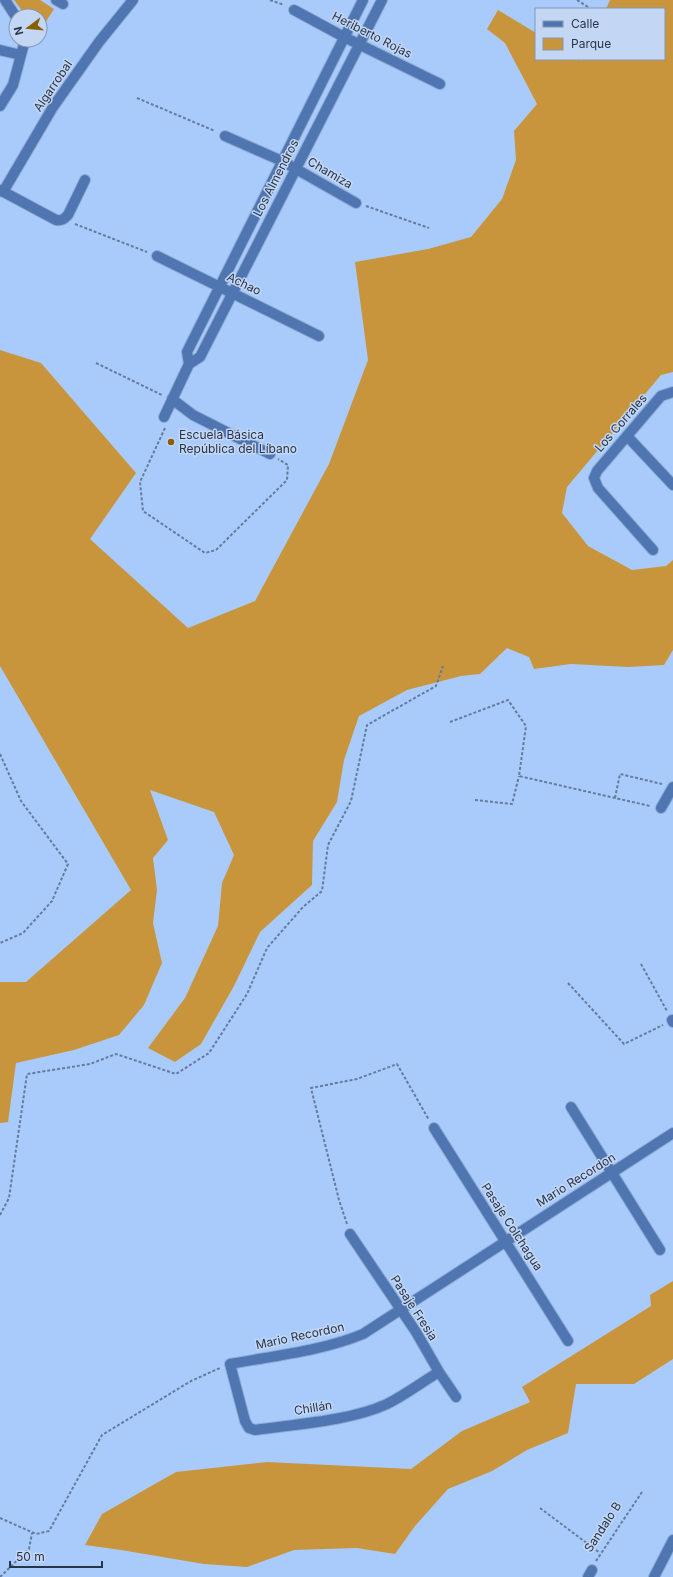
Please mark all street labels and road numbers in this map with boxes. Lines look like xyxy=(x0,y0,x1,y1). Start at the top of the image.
street label: Heriberto Rojas xyxy=(330,8,415,61)
street label: Algarrobal xyxy=(30,57,75,114)
street label: Los Almendros xyxy=(250,137,301,219)
street label: Chamiza xyxy=(305,154,355,191)
street label: Achao xyxy=(225,269,264,298)
street label: Los Corrales xyxy=(591,391,650,455)
street label: Mario Recordon xyxy=(533,1149,618,1210)
street label: Pasaje Colchagua xyxy=(478,1180,546,1273)
street label: Pasaje Fresia xyxy=(388,1272,441,1343)
street label: Mario Recordon xyxy=(254,1319,346,1352)
street label: Chillán xyxy=(293,1397,333,1418)
street label: Sandalo B xyxy=(581,1499,624,1555)

